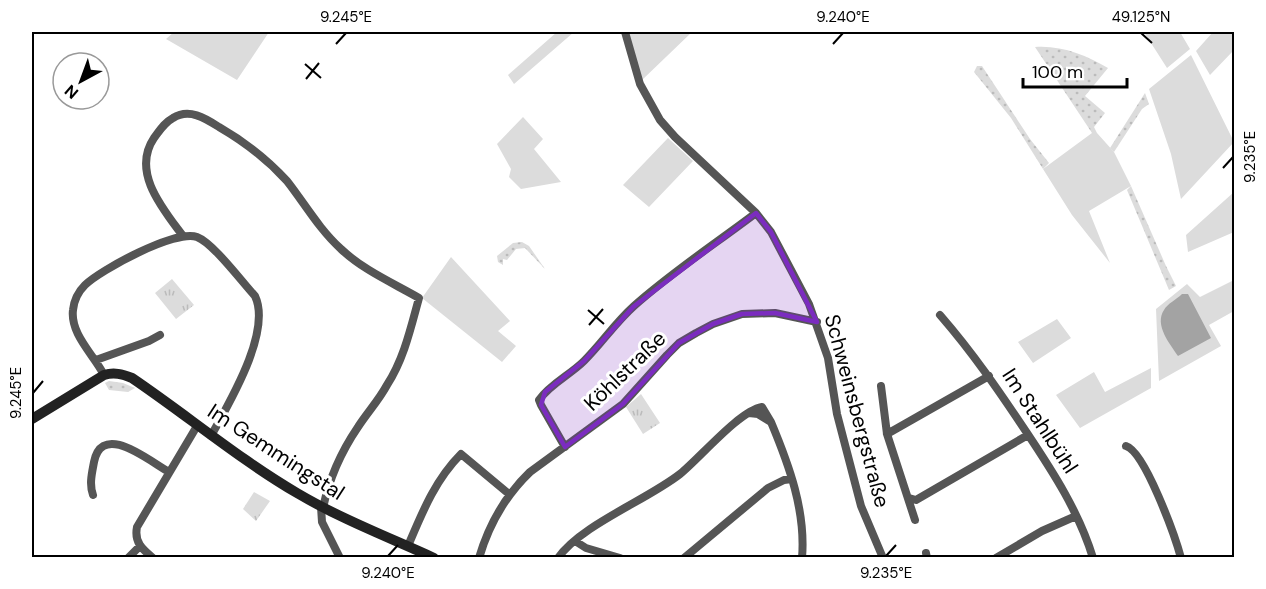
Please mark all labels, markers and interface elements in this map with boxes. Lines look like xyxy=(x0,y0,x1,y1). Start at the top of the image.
text: 9.245°E xyxy=(320,7,372,27)
text: 9.240°E xyxy=(816,7,870,27)
text: 49.125°N xyxy=(1112,7,1170,27)
north arrow xyxy=(51,51,111,111)
scale bar xyxy=(1023,51,1126,89)
text: 100 m xyxy=(1032,60,1083,84)
text: N xyxy=(60,80,83,104)
text: 9.235°E xyxy=(1240,131,1260,183)
street label: Schweinsbergstraße xyxy=(818,311,896,511)
street label: Köhlstraße xyxy=(578,325,672,417)
street label: Im Stahlbühl xyxy=(996,363,1084,479)
text: 9.245°E xyxy=(6,367,26,419)
street label: Im Gemmingstal xyxy=(202,397,350,507)
text: 9.240°E xyxy=(361,563,415,583)
text: 9.235°E xyxy=(860,563,912,583)

